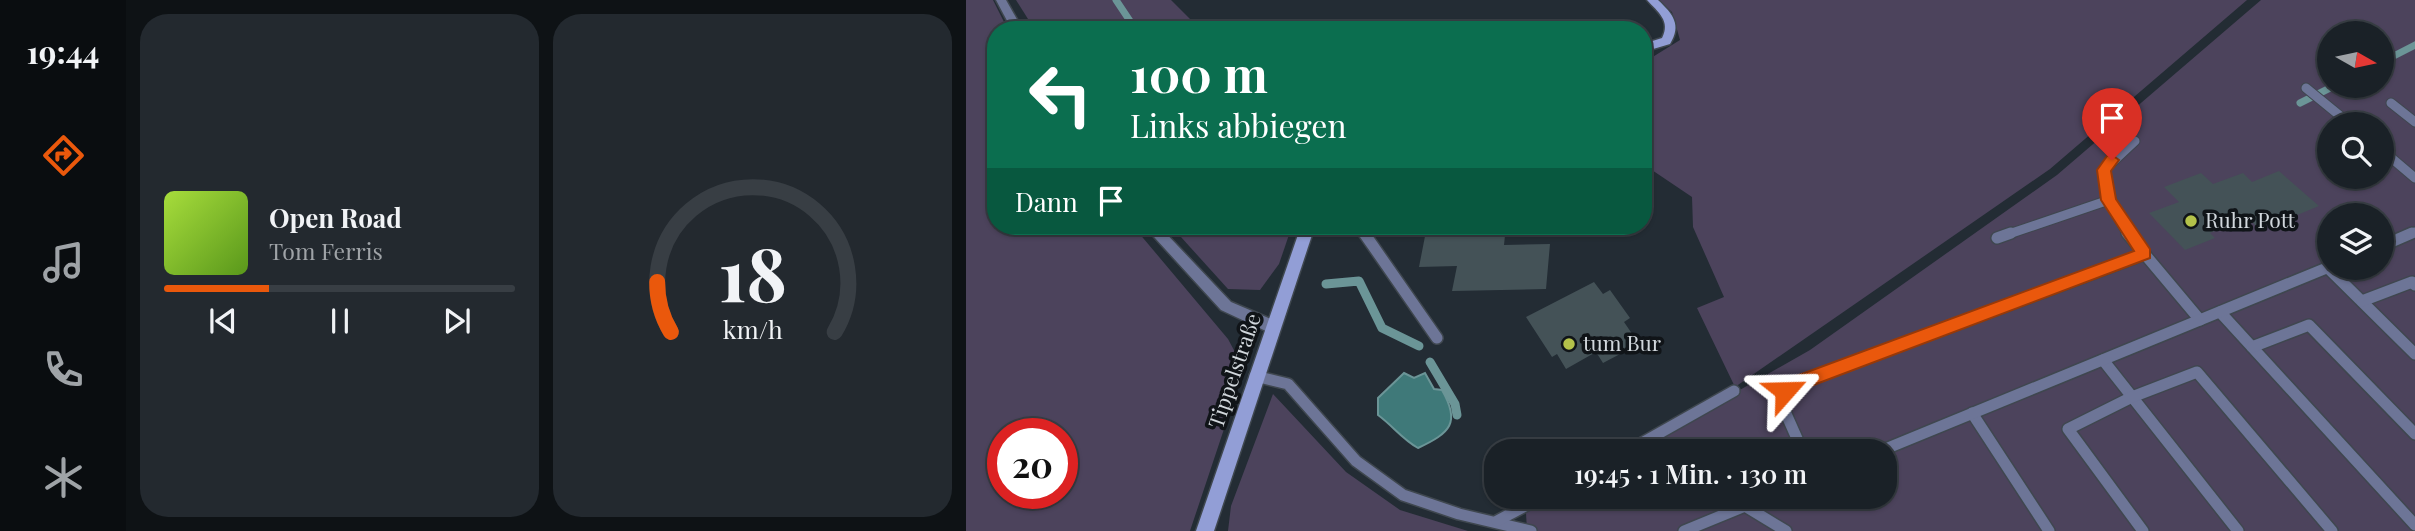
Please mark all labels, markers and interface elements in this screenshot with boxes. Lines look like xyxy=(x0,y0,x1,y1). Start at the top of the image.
north arrow xyxy=(2317,21,2394,98)
map controls xyxy=(2317,21,2394,280)
text: 19:44 xyxy=(26,29,100,72)
text: 100 m xyxy=(1130,40,1268,105)
icon: left xyxy=(1015,49,1106,140)
pin xyxy=(2082,88,2142,160)
icon: arrive xyxy=(2093,99,2131,137)
text: Links abbiegen xyxy=(1130,103,1347,146)
button: search xyxy=(2317,112,2394,189)
icon: directions xyxy=(39,131,88,180)
icon: arrive xyxy=(1092,182,1130,220)
text: Dann xyxy=(1015,184,1078,219)
text: Open Road xyxy=(269,200,402,235)
button: layers xyxy=(2317,203,2394,280)
place label: Ruhr Pott xyxy=(2205,205,2295,233)
marker: Ruhr Pott xyxy=(2183,213,2199,229)
text: 18 xyxy=(718,223,787,320)
text: Tom Ferris xyxy=(269,235,383,266)
icon: music xyxy=(39,238,88,287)
icon: previous xyxy=(204,302,242,340)
icon: pause xyxy=(321,302,359,340)
icon: next xyxy=(438,302,476,340)
street label: Tippelstraße xyxy=(1200,309,1266,432)
text: km/h xyxy=(723,311,783,344)
place label: tum Bur xyxy=(1583,328,1662,356)
marker: tum Bur xyxy=(1561,336,1577,352)
icon: phone xyxy=(39,345,88,394)
position arrow xyxy=(1748,354,1822,428)
speed limit sign: 20 xyxy=(987,418,1078,509)
icon: climate xyxy=(39,453,88,502)
text: 19:45 · 1 Min. · 130 m xyxy=(1574,456,1807,491)

